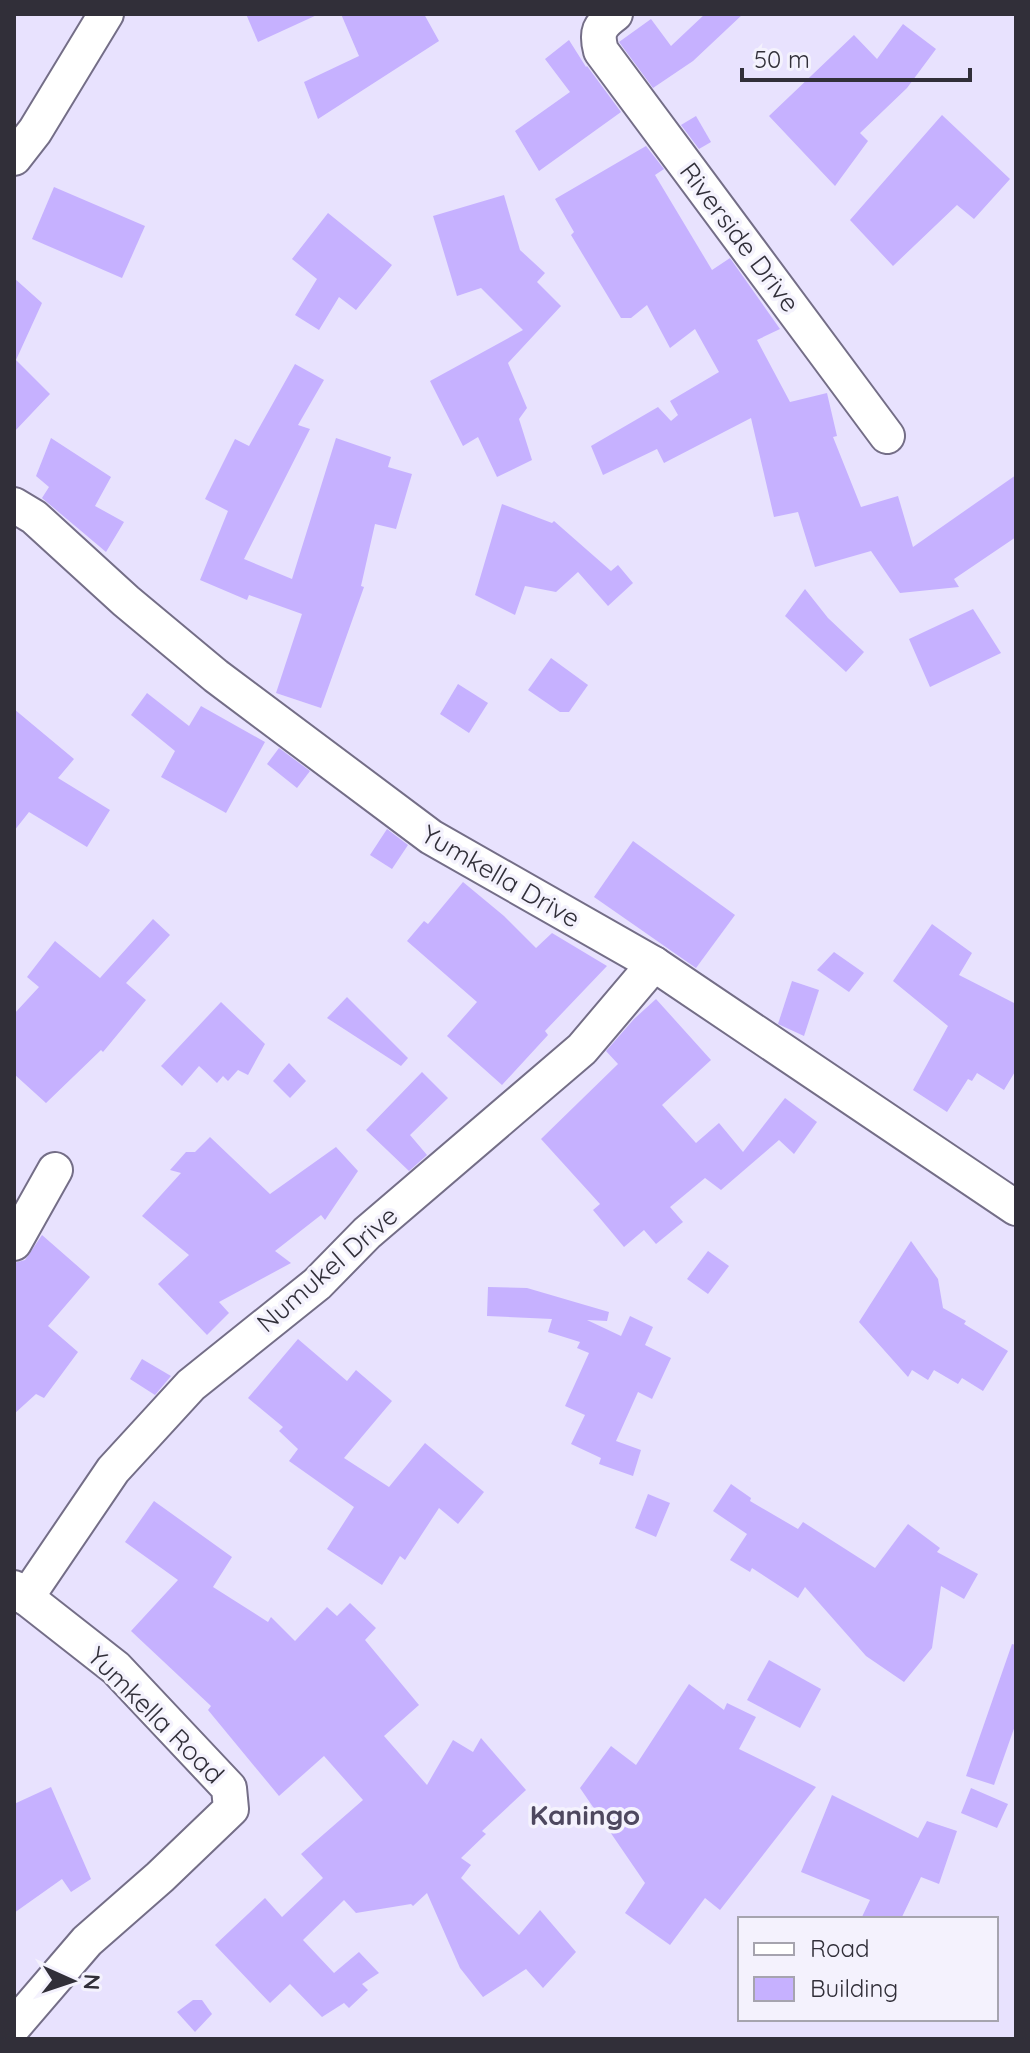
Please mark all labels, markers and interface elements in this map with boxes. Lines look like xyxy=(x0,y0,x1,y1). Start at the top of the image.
scale bar xyxy=(742,32,970,82)
text: 50 m xyxy=(754,44,810,74)
street label: Riverside Drive xyxy=(673,156,807,318)
street label: Yumkella Drive xyxy=(416,817,586,935)
street label: Numukel Drive xyxy=(250,1199,404,1339)
street label: Yumkella Road xyxy=(81,1640,231,1790)
district label: Kaningo xyxy=(530,1797,640,1832)
legend xyxy=(738,1917,998,2021)
text: Road xyxy=(810,1933,870,1963)
north arrow xyxy=(32,1941,112,2021)
text: N xyxy=(78,1973,106,1991)
text: Building xyxy=(810,1973,898,2003)

